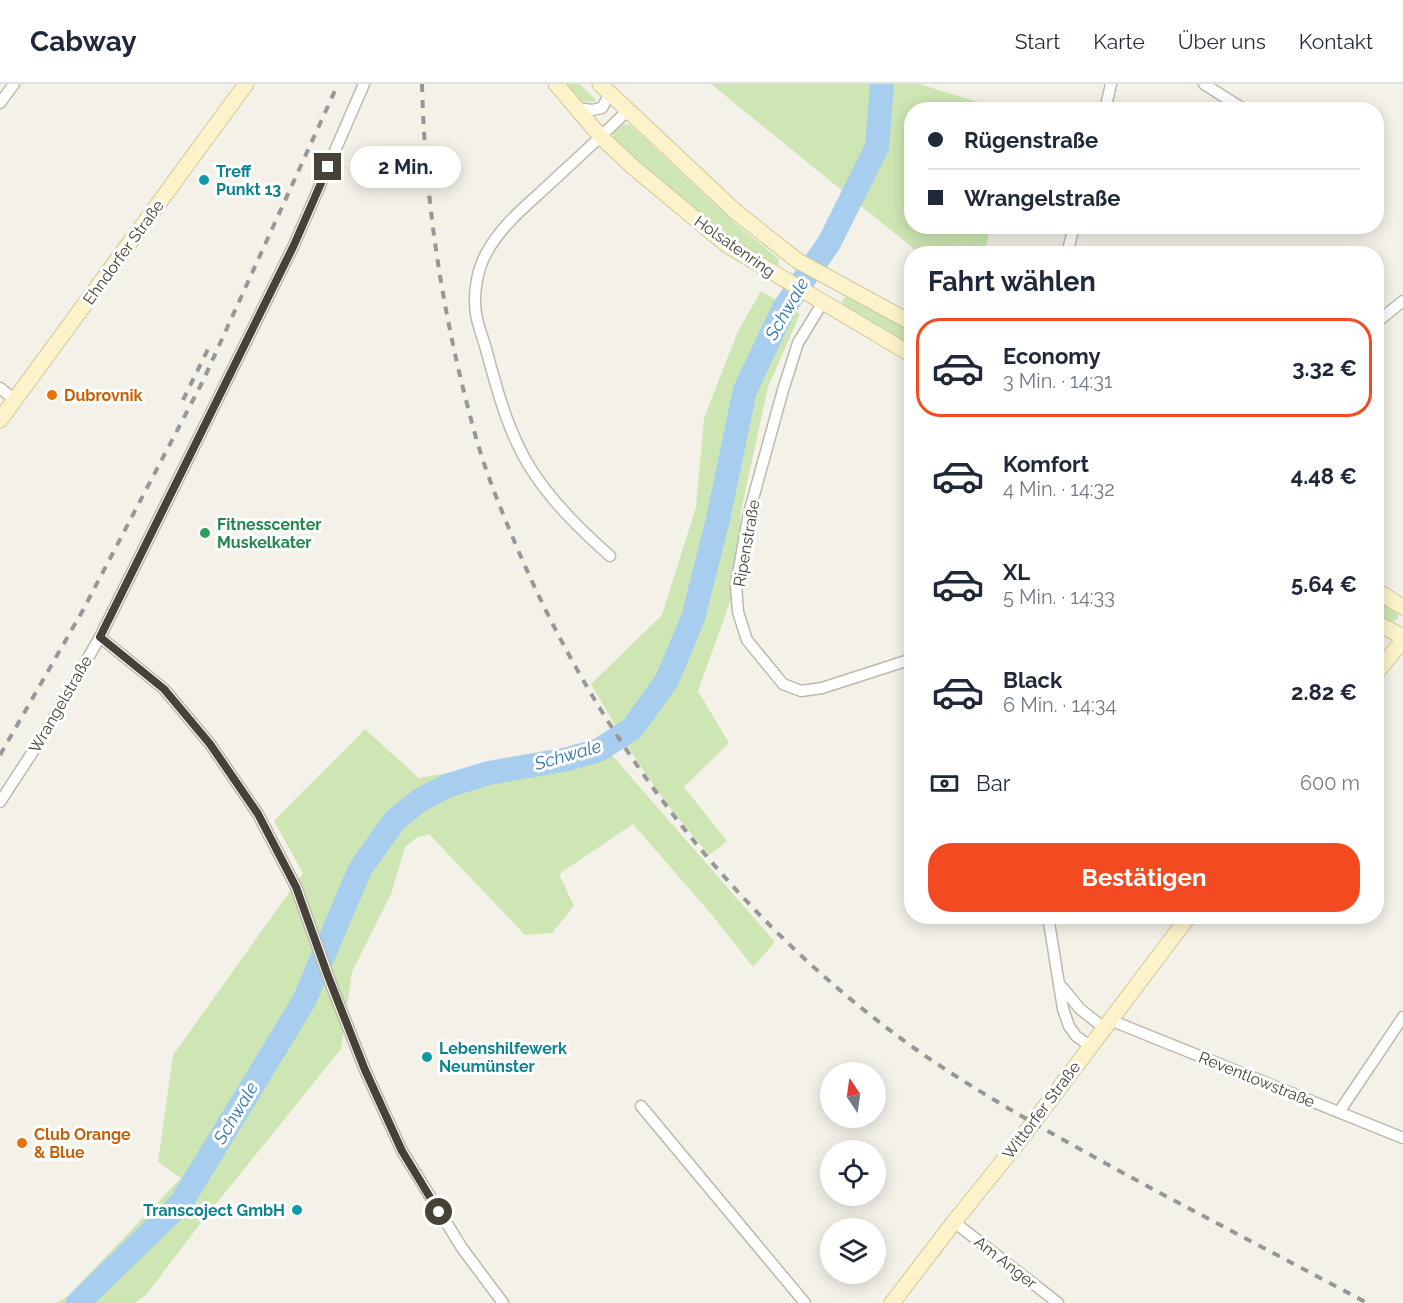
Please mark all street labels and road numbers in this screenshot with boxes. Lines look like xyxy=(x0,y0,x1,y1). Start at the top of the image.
street label: Ehndorfer Straße xyxy=(79,196,168,308)
street label: Holsatenring xyxy=(691,212,779,281)
street label: Ripenstraße xyxy=(729,498,763,588)
street label: Wrangelstraße xyxy=(25,652,96,756)
street label: Reventlowstraße xyxy=(1196,1048,1318,1111)
street label: Wittorfer Straße xyxy=(999,1058,1084,1163)
street label: Am Anger xyxy=(971,1232,1041,1293)

